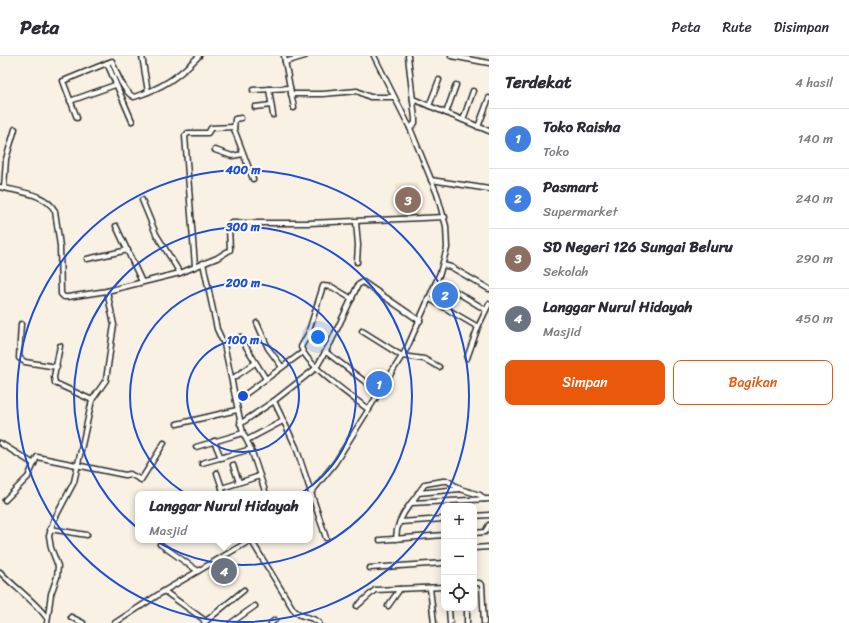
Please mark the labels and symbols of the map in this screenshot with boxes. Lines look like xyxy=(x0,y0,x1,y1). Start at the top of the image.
text: 400 m xyxy=(224,159,261,181)
pin: 3 xyxy=(395,185,421,215)
text: 300 m xyxy=(225,216,261,238)
text: 200 m xyxy=(225,272,261,294)
pin: 2 xyxy=(432,280,458,310)
your location xyxy=(308,327,328,347)
text: 100 m xyxy=(227,329,260,351)
pin: 1 xyxy=(366,369,392,399)
centre of rings xyxy=(236,389,250,403)
pin: 4 xyxy=(211,556,237,586)

